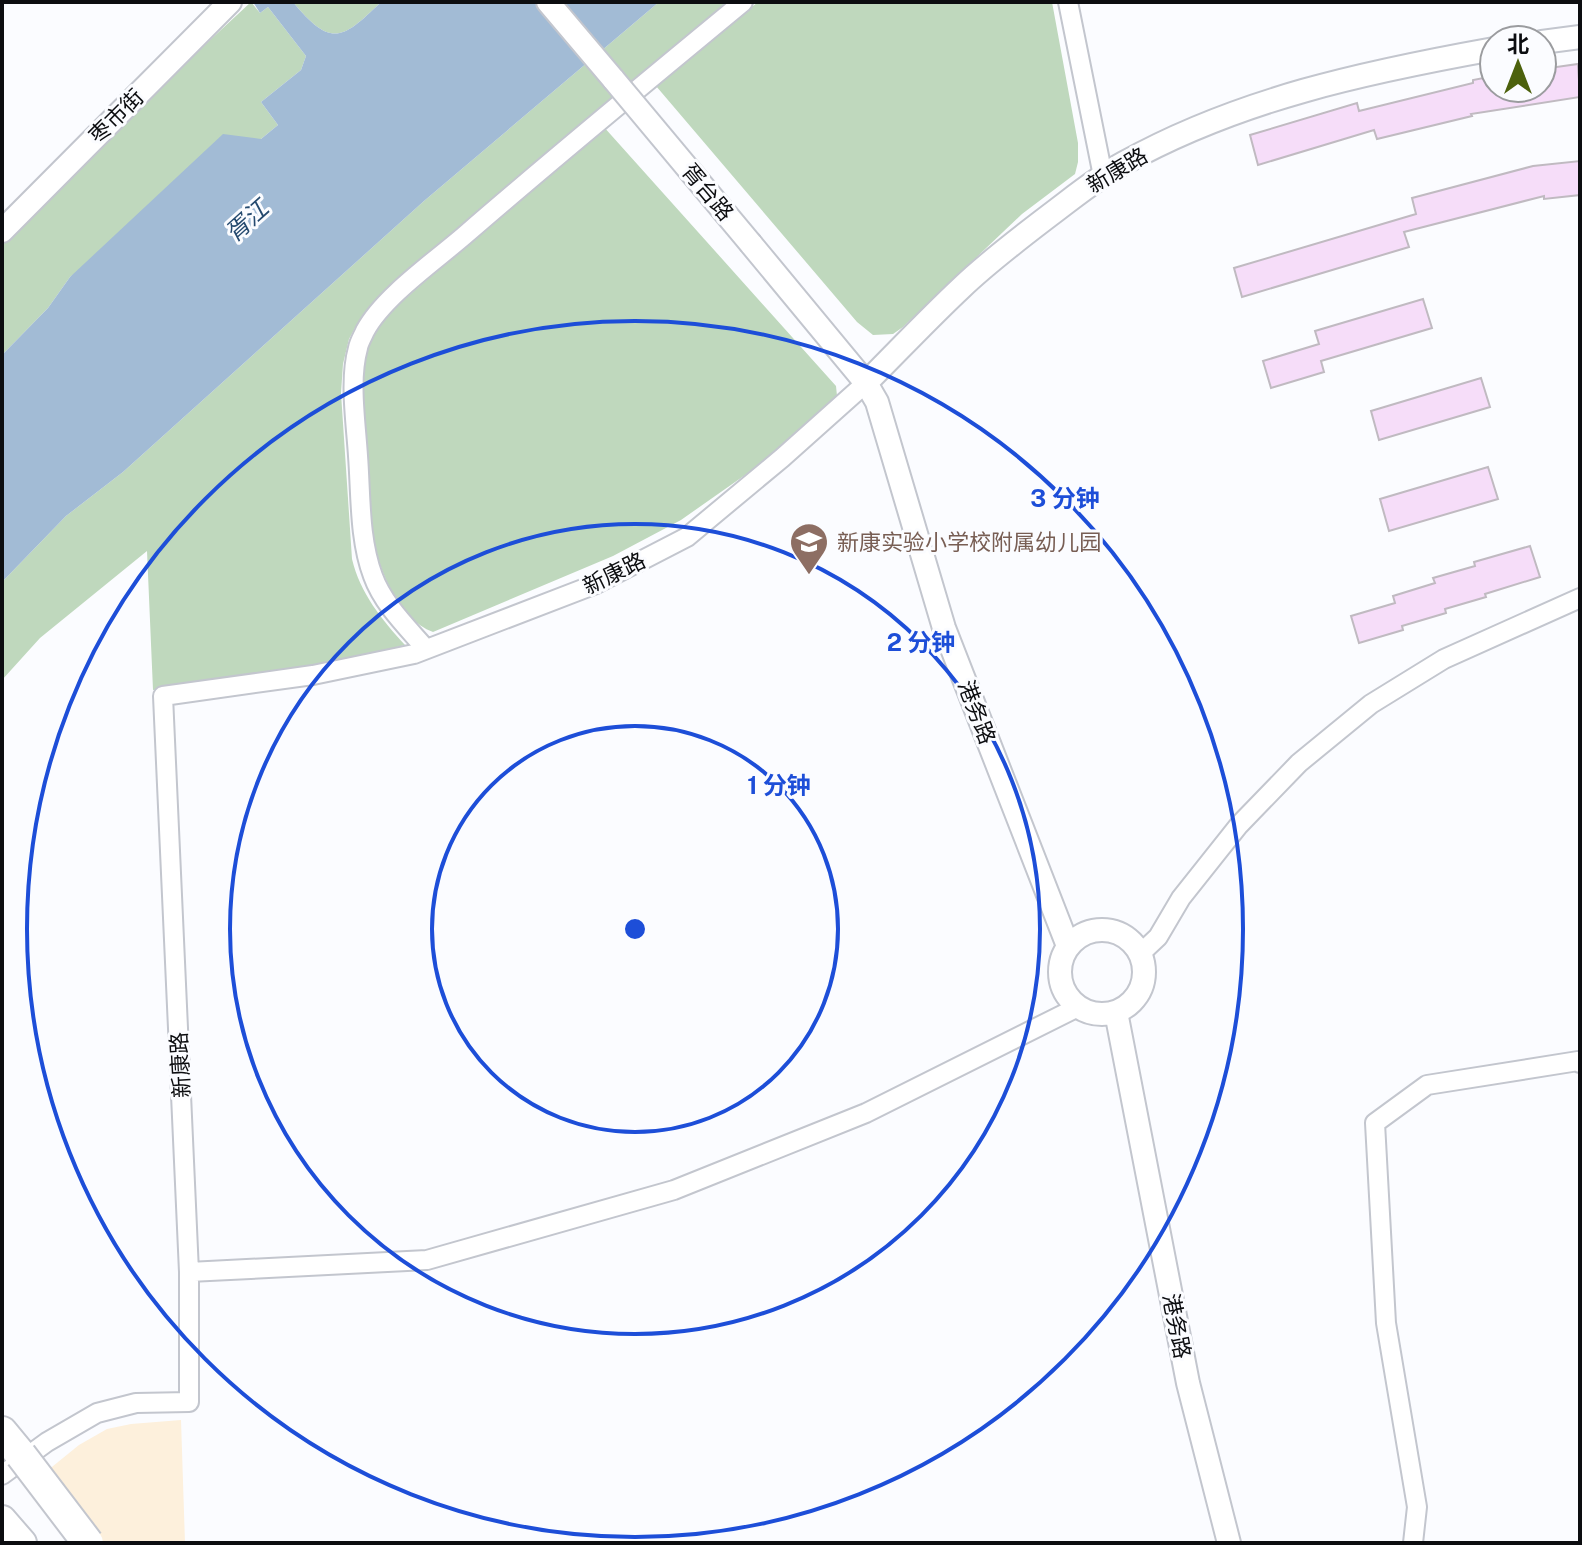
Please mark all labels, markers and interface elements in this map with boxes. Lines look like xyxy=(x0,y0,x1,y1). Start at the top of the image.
north arrow xyxy=(1478,24,1558,104)
text: 北 xyxy=(1507,31,1529,57)
street label: 枣市街 xyxy=(83,83,149,149)
street label: 新康路 xyxy=(1082,142,1152,198)
street label: 胥台路 xyxy=(677,158,739,226)
water label: 胥江 xyxy=(219,192,276,247)
text: 3 分钟 xyxy=(1030,484,1100,512)
school or university icon: 新康实验小学校附属幼儿园 xyxy=(788,521,830,576)
place label: 新康实验小学校附属幼儿园 xyxy=(837,529,1101,555)
street label: 新康路 xyxy=(579,547,649,599)
text: 2 分钟 xyxy=(887,628,955,656)
street label: 港务路 xyxy=(953,677,1001,747)
text: 1 分钟 xyxy=(747,771,811,799)
centre of rings xyxy=(621,915,649,943)
street label: 新康路 xyxy=(165,1031,195,1099)
street label: 港务路 xyxy=(1158,1291,1196,1361)

